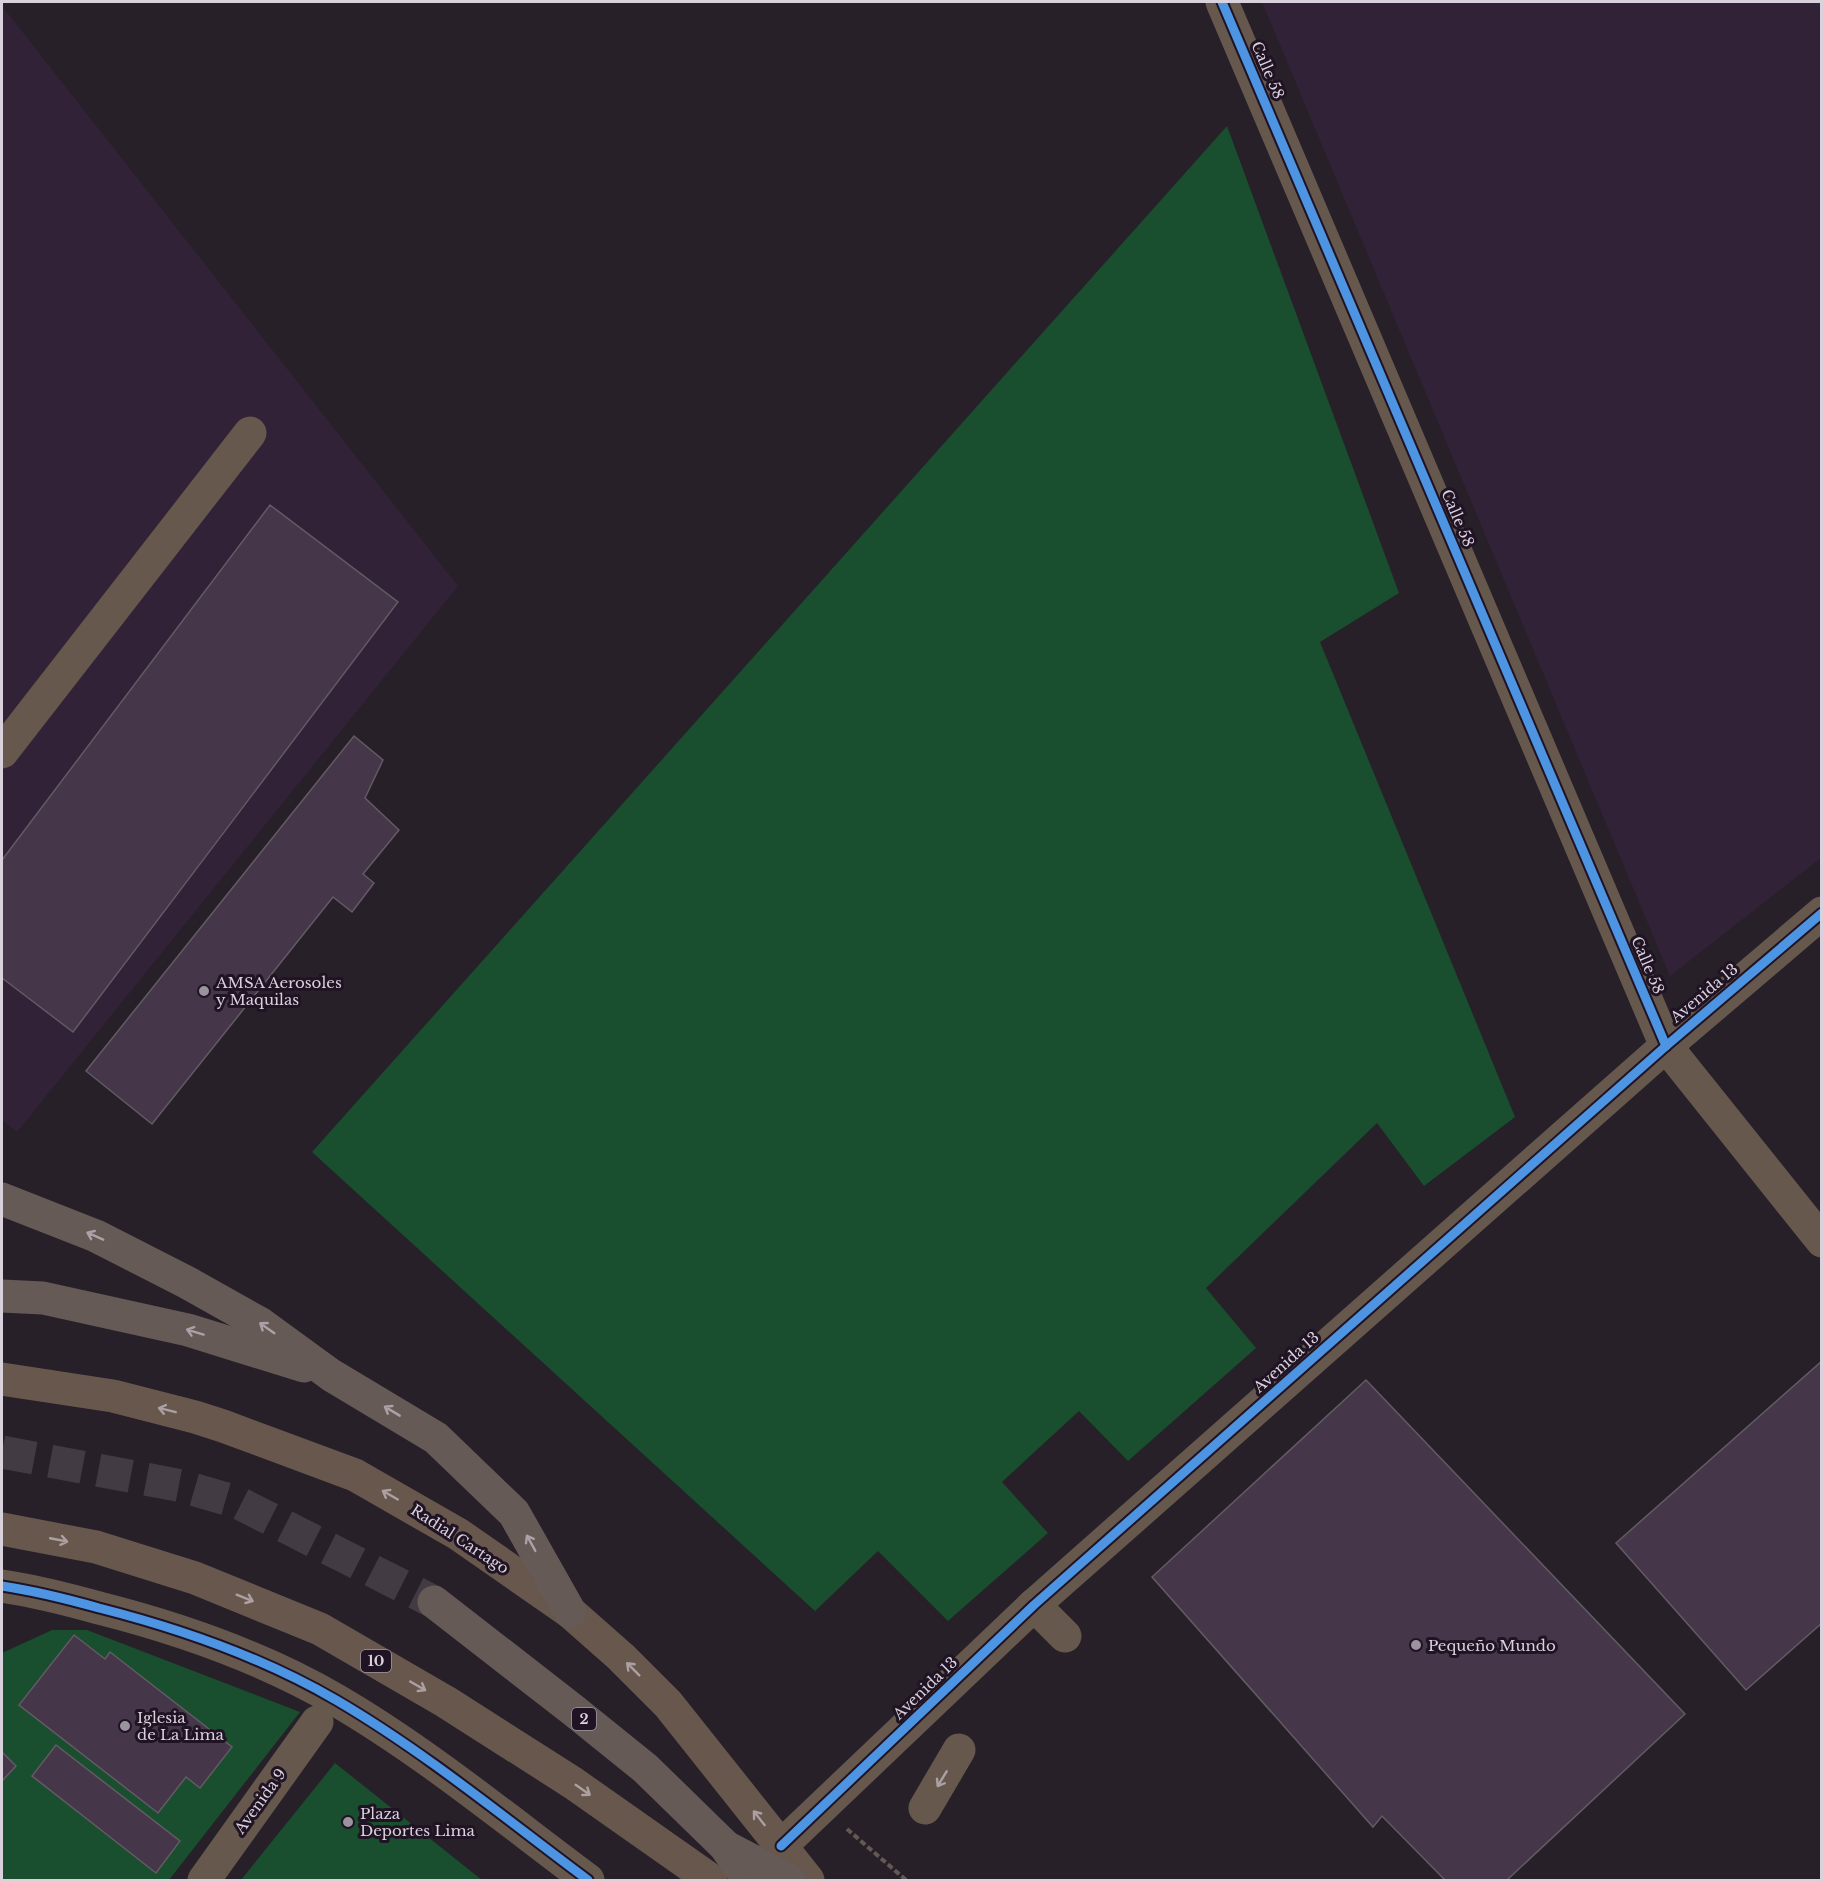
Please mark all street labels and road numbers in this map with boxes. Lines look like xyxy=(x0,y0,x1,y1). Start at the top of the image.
street label: Calle 58 xyxy=(1247,38,1289,102)
street label: Calle 58 xyxy=(1437,486,1479,550)
street label: Calle 58 xyxy=(1627,933,1669,997)
street label: Avenida 13 xyxy=(1666,959,1742,1027)
street label: Avenida 13 xyxy=(1248,1327,1323,1397)
street label: Radial Cartago xyxy=(407,1500,513,1578)
road number: 10 xyxy=(361,1650,391,1672)
street label: Avenida 13 xyxy=(888,1653,961,1724)
road number: 2 xyxy=(572,1708,596,1730)
street label: Avenida 9 xyxy=(229,1765,290,1838)

